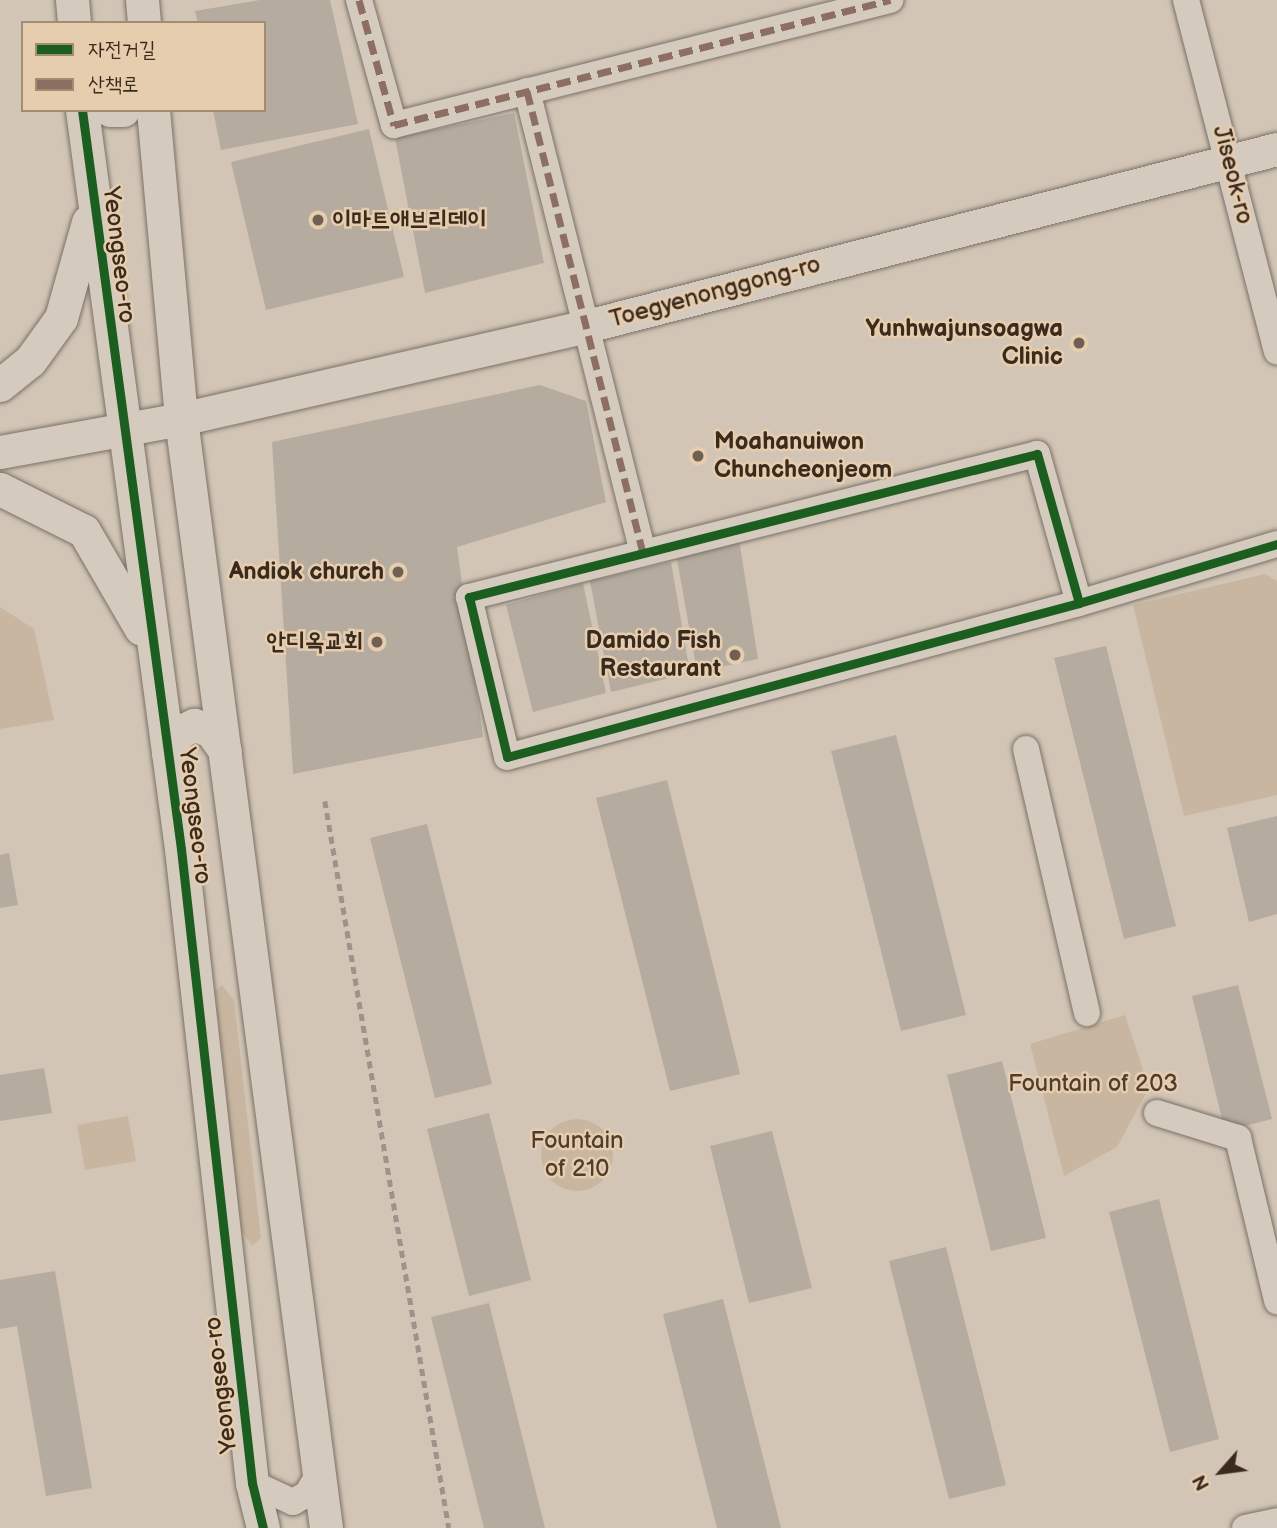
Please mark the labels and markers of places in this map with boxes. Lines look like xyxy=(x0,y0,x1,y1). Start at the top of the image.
place label: 이마트애브리데이 xyxy=(332,206,486,234)
marker: 이마트애브리데이 xyxy=(310,212,326,228)
place label: Yunhwajunsoagwa Clinic xyxy=(865,315,1063,371)
marker: Yunhwajunsoagwa Clinic xyxy=(1069,333,1089,353)
place label: Moahanuiwon Chuncheonjeom xyxy=(714,428,892,484)
marker: Moahanuiwon Chuncheonjeom xyxy=(688,446,708,466)
place label: Andiok church xyxy=(229,558,384,586)
marker: Andiok church xyxy=(390,564,406,580)
place label: Damido Fish Restaurant xyxy=(585,627,721,683)
place label: 안디옥교회 xyxy=(266,628,363,656)
marker: 안디옥교회 xyxy=(369,634,385,650)
marker: Damido Fish Restaurant xyxy=(727,647,743,663)

